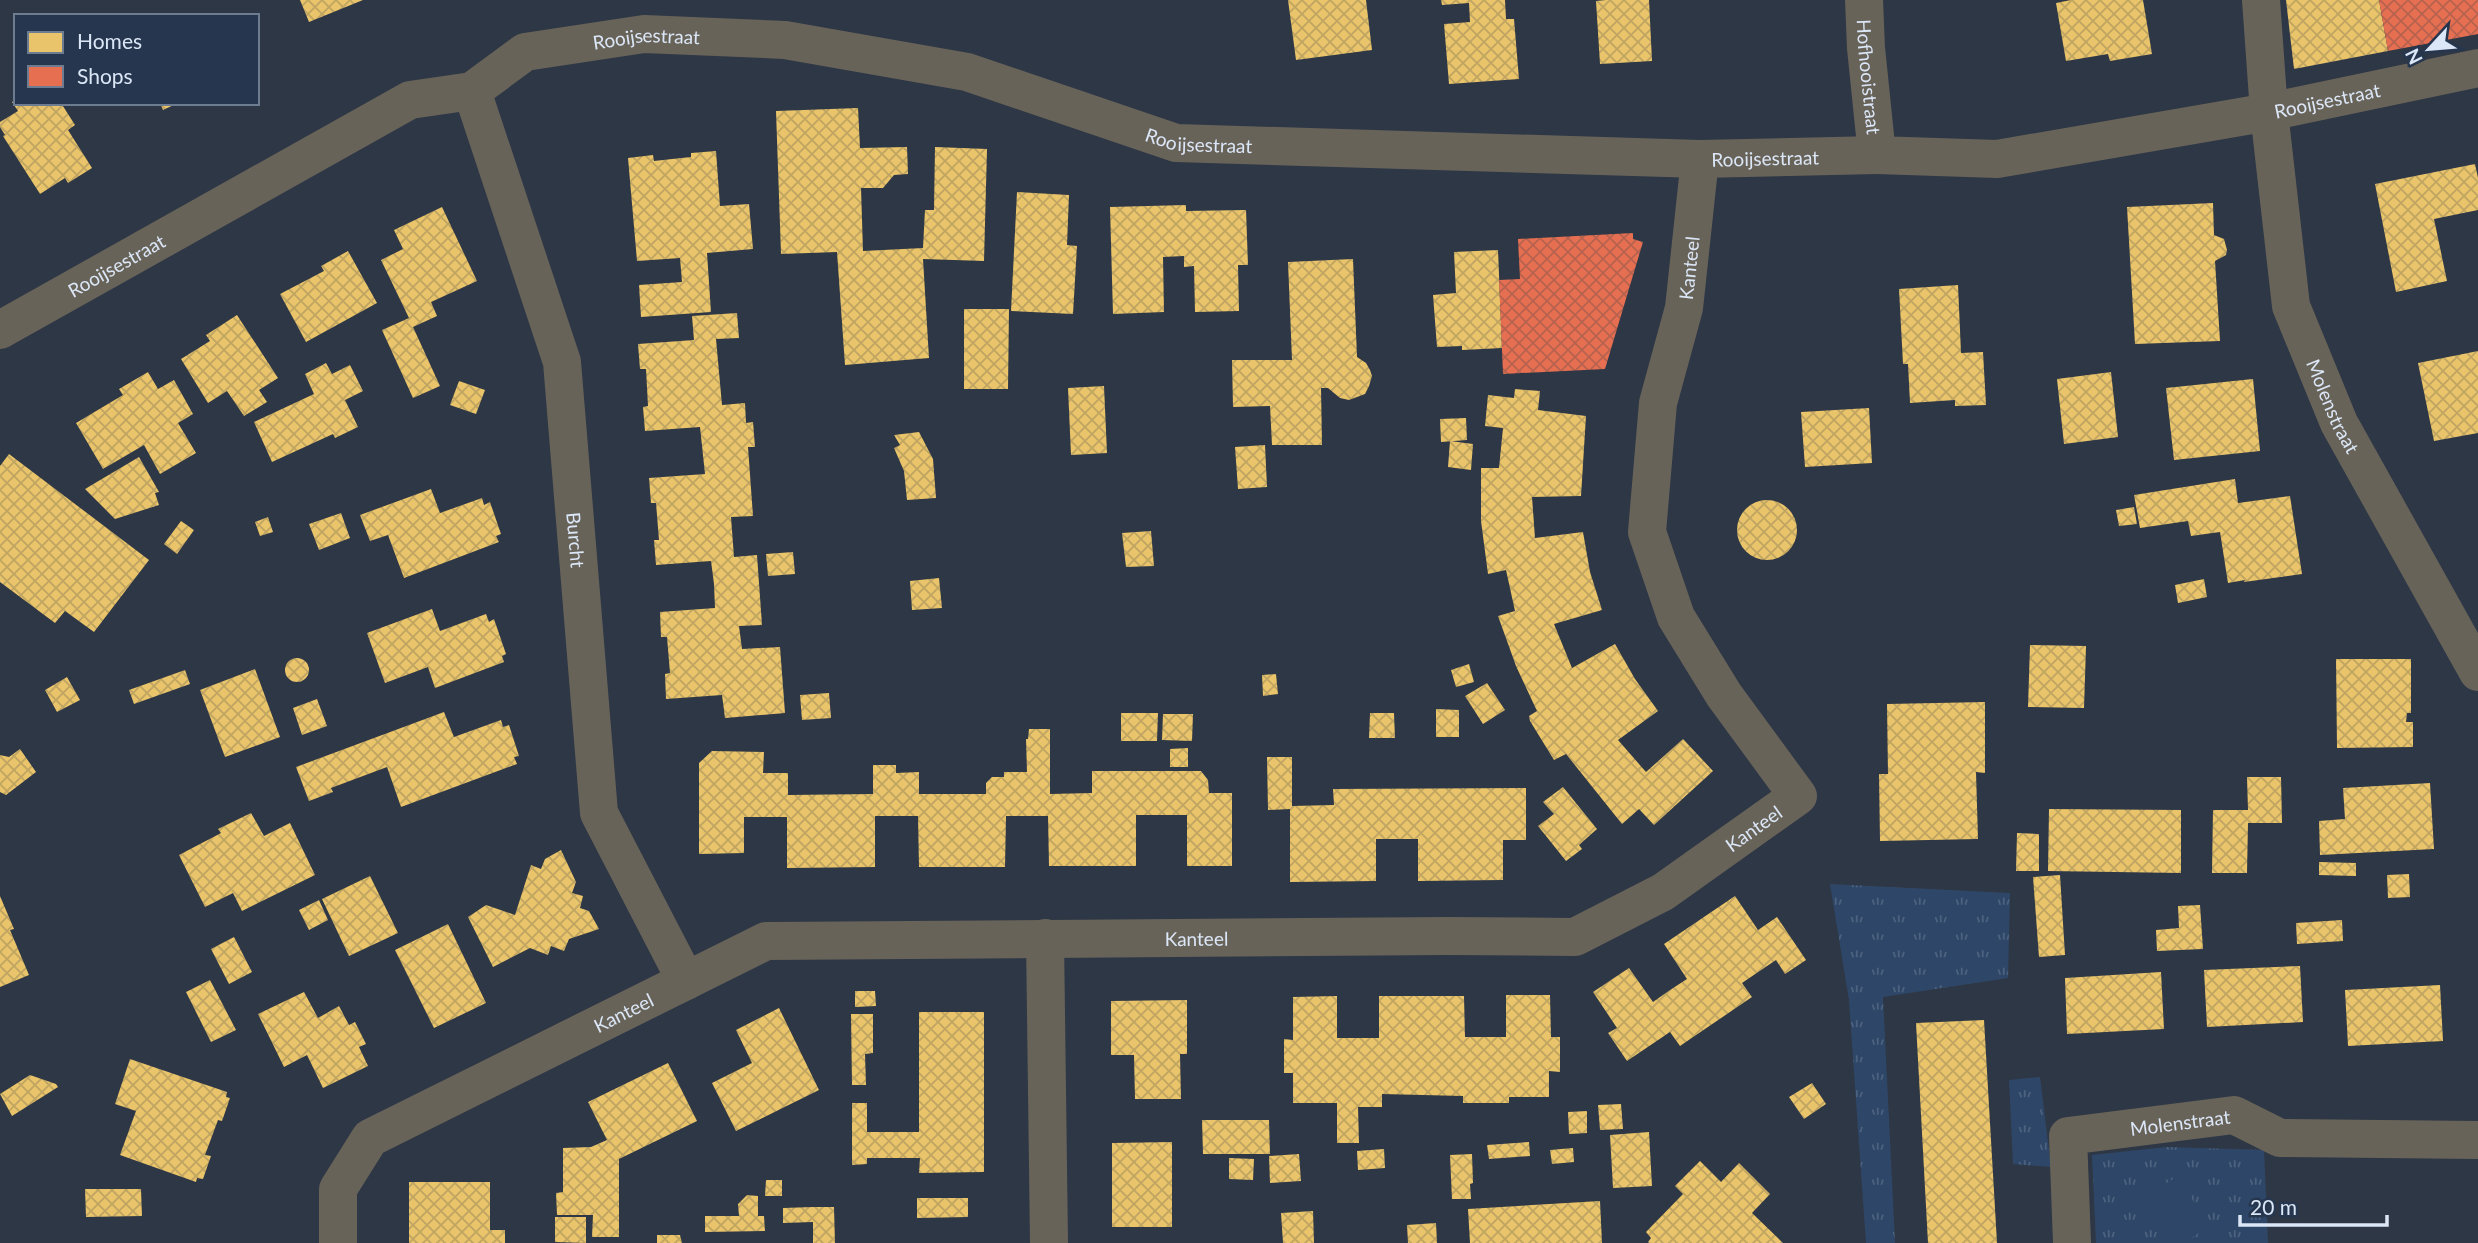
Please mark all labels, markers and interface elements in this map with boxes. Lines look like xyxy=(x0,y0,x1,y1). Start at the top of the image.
legend xyxy=(14,14,259,105)
north arrow xyxy=(2394,14,2464,84)
street label: Hofhooistraat xyxy=(1853,19,1886,136)
street label: Rooijsestraat xyxy=(591,22,701,53)
text: Homes xyxy=(77,28,142,53)
text: N xyxy=(2400,45,2427,68)
text: Shops xyxy=(77,63,133,88)
street label: Rooijsestraat xyxy=(2272,77,2382,122)
street label: Rooijsestraat xyxy=(1143,122,1253,157)
street label: Rooijsestraat xyxy=(1711,145,1819,170)
street label: Rooijsestraat xyxy=(63,228,169,301)
street label: Kanteel xyxy=(1673,235,1703,301)
street label: Molenstraat xyxy=(2302,355,2365,457)
street label: Burcht xyxy=(563,511,590,569)
street label: Kanteel xyxy=(1720,800,1786,856)
street label: Kanteel xyxy=(1164,926,1228,950)
street label: Kanteel xyxy=(590,988,657,1037)
street label: Molenstraat xyxy=(2129,1104,2232,1140)
scale bar xyxy=(2240,1184,2387,1228)
text: 20 m xyxy=(2250,1194,2297,1219)

